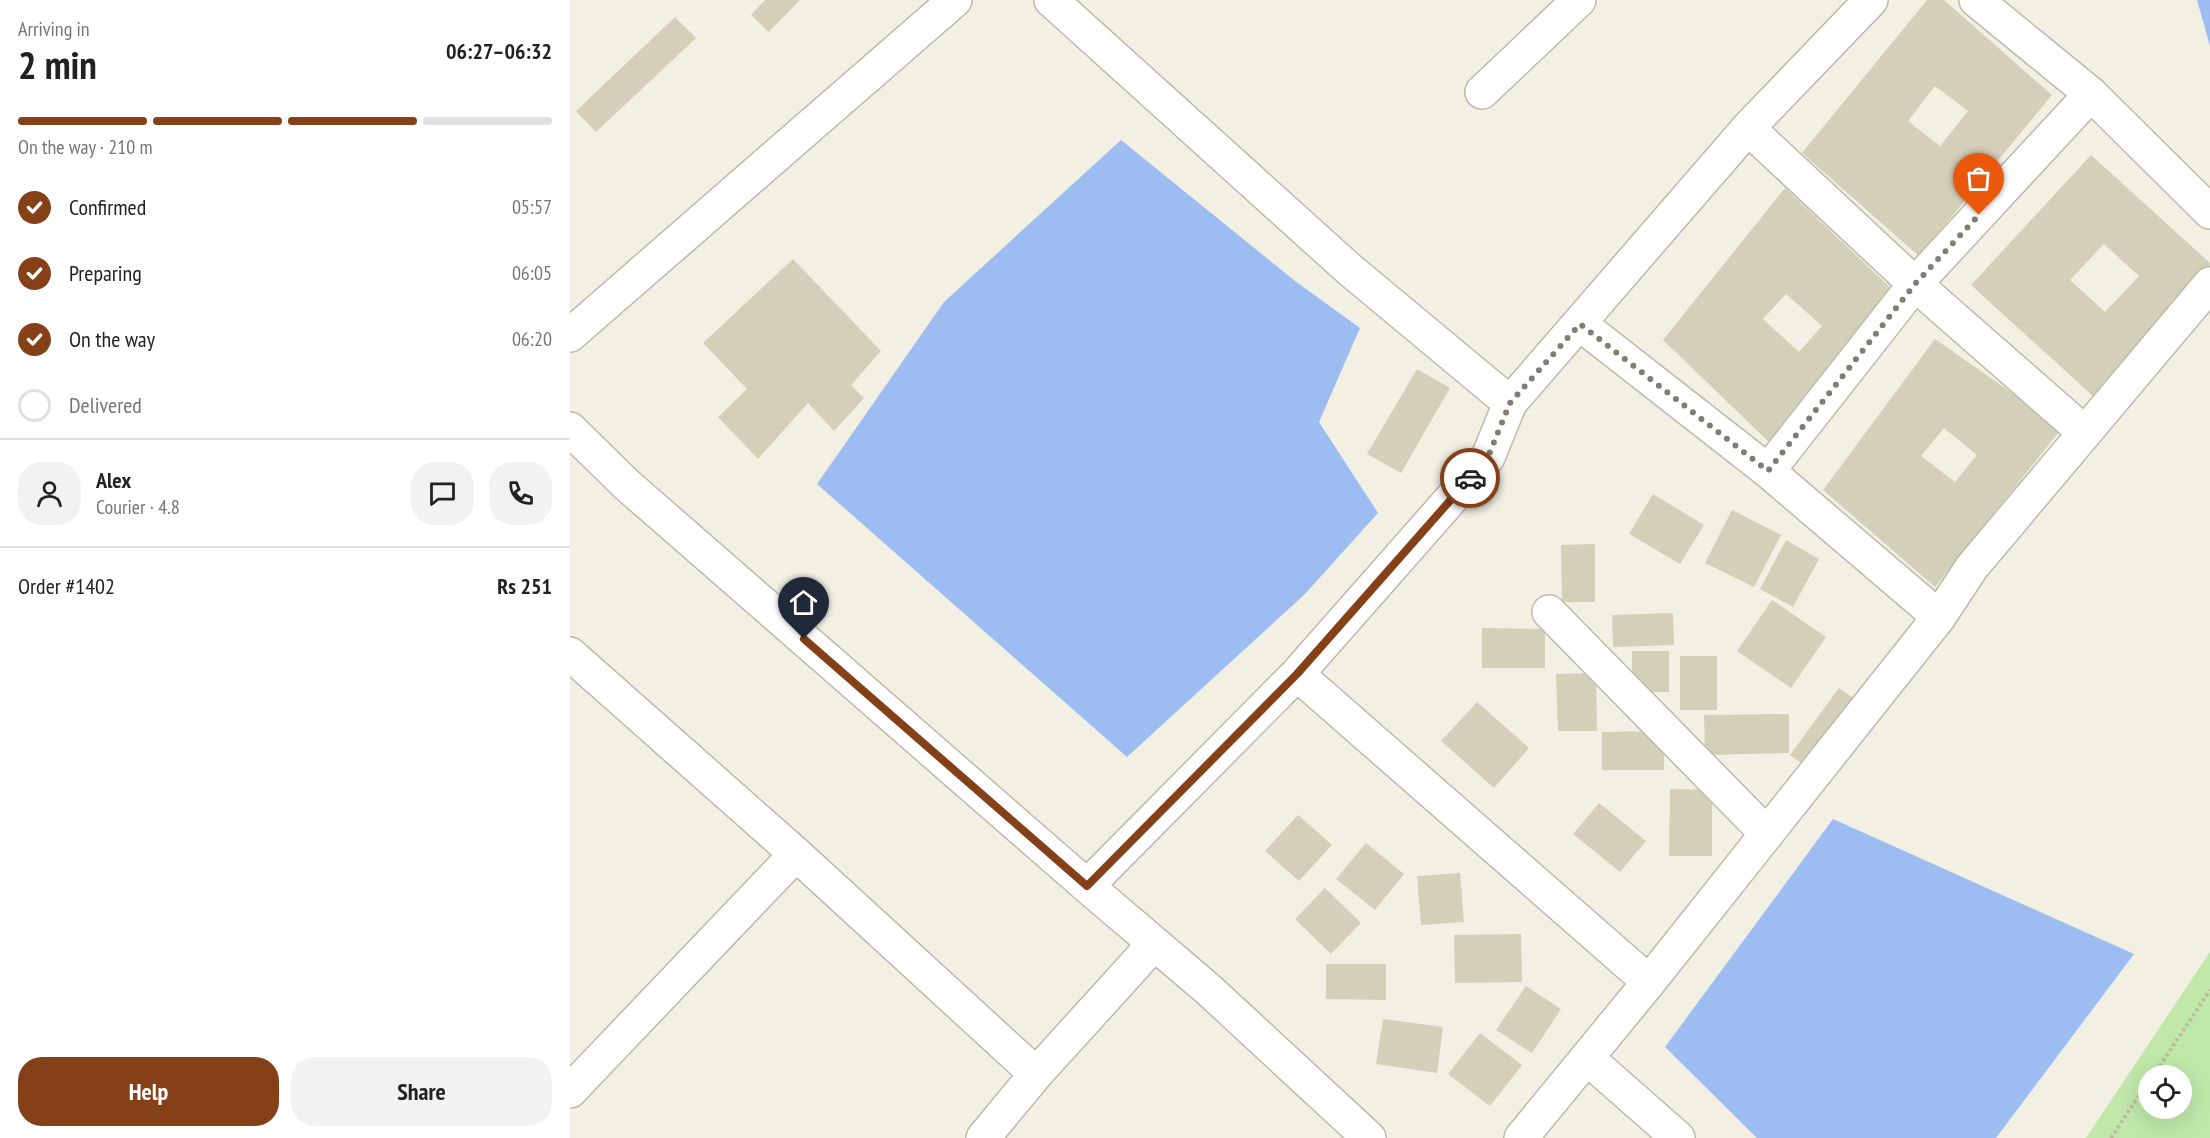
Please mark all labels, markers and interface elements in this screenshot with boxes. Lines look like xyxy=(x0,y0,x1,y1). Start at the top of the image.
text: Arriving in xyxy=(18,16,90,42)
text: 06:27–06:32 xyxy=(446,37,552,65)
text: 2 min xyxy=(18,39,97,90)
text: On the way · 210 m xyxy=(18,134,153,160)
pin xyxy=(1953,153,2004,215)
icon: bag xyxy=(1962,162,1995,195)
icon: check xyxy=(18,191,51,224)
text: Confirmed xyxy=(69,193,146,221)
text: 05:57 xyxy=(512,194,552,220)
icon: check xyxy=(18,257,51,290)
text: Preparing xyxy=(69,259,142,287)
text: 06:05 xyxy=(512,260,552,286)
icon: check xyxy=(18,323,51,356)
text: On the way xyxy=(69,325,155,353)
text: 06:20 xyxy=(512,326,552,352)
text: Delivered xyxy=(69,391,142,419)
courier xyxy=(1440,448,1500,508)
button: person xyxy=(18,462,81,525)
button: chat xyxy=(411,462,474,525)
button: phone xyxy=(489,462,552,525)
icon: car xyxy=(1454,462,1487,495)
text: Alex xyxy=(96,466,131,494)
text: Courier · 4.8 xyxy=(96,494,180,520)
text: Order #1402 xyxy=(18,572,115,600)
text: Rs 251 xyxy=(497,572,552,600)
pin xyxy=(778,577,829,639)
icon: home xyxy=(787,586,820,619)
button: Help xyxy=(18,1057,279,1126)
button: Share xyxy=(291,1057,552,1126)
map controls xyxy=(2138,1065,2192,1119)
button: locate xyxy=(2138,1065,2192,1119)

